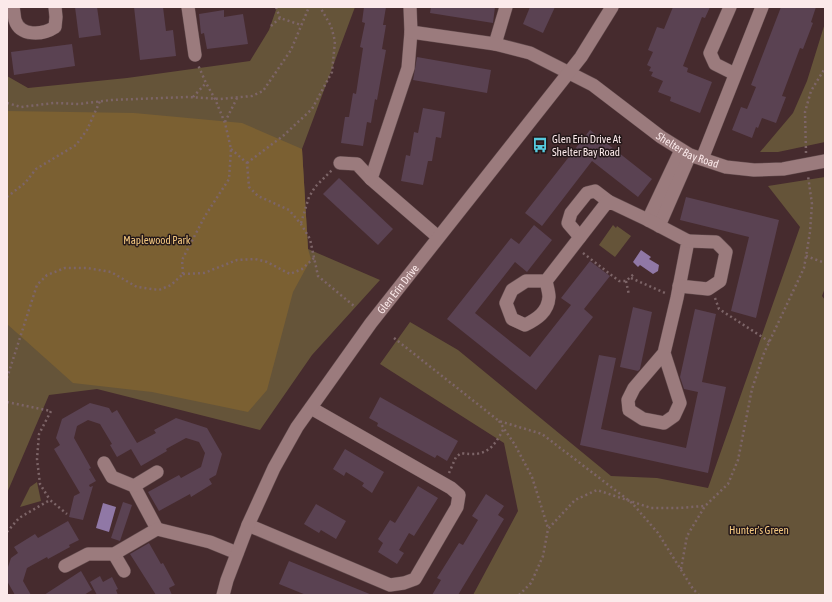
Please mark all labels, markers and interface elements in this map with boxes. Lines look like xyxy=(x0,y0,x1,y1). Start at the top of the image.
street label: Shelter Bay Road xyxy=(654,130,720,170)
place label: Glen Erin Drive At Shelter Bay Road xyxy=(552,133,621,158)
bus stop icon: Glen Erin Drive At Shelter Bay Road xyxy=(531,136,549,154)
park label: Maplewood Park xyxy=(123,234,191,246)
street label: Glen Erin Drive xyxy=(375,262,421,316)
park label: Hunter's Green xyxy=(729,524,789,536)

